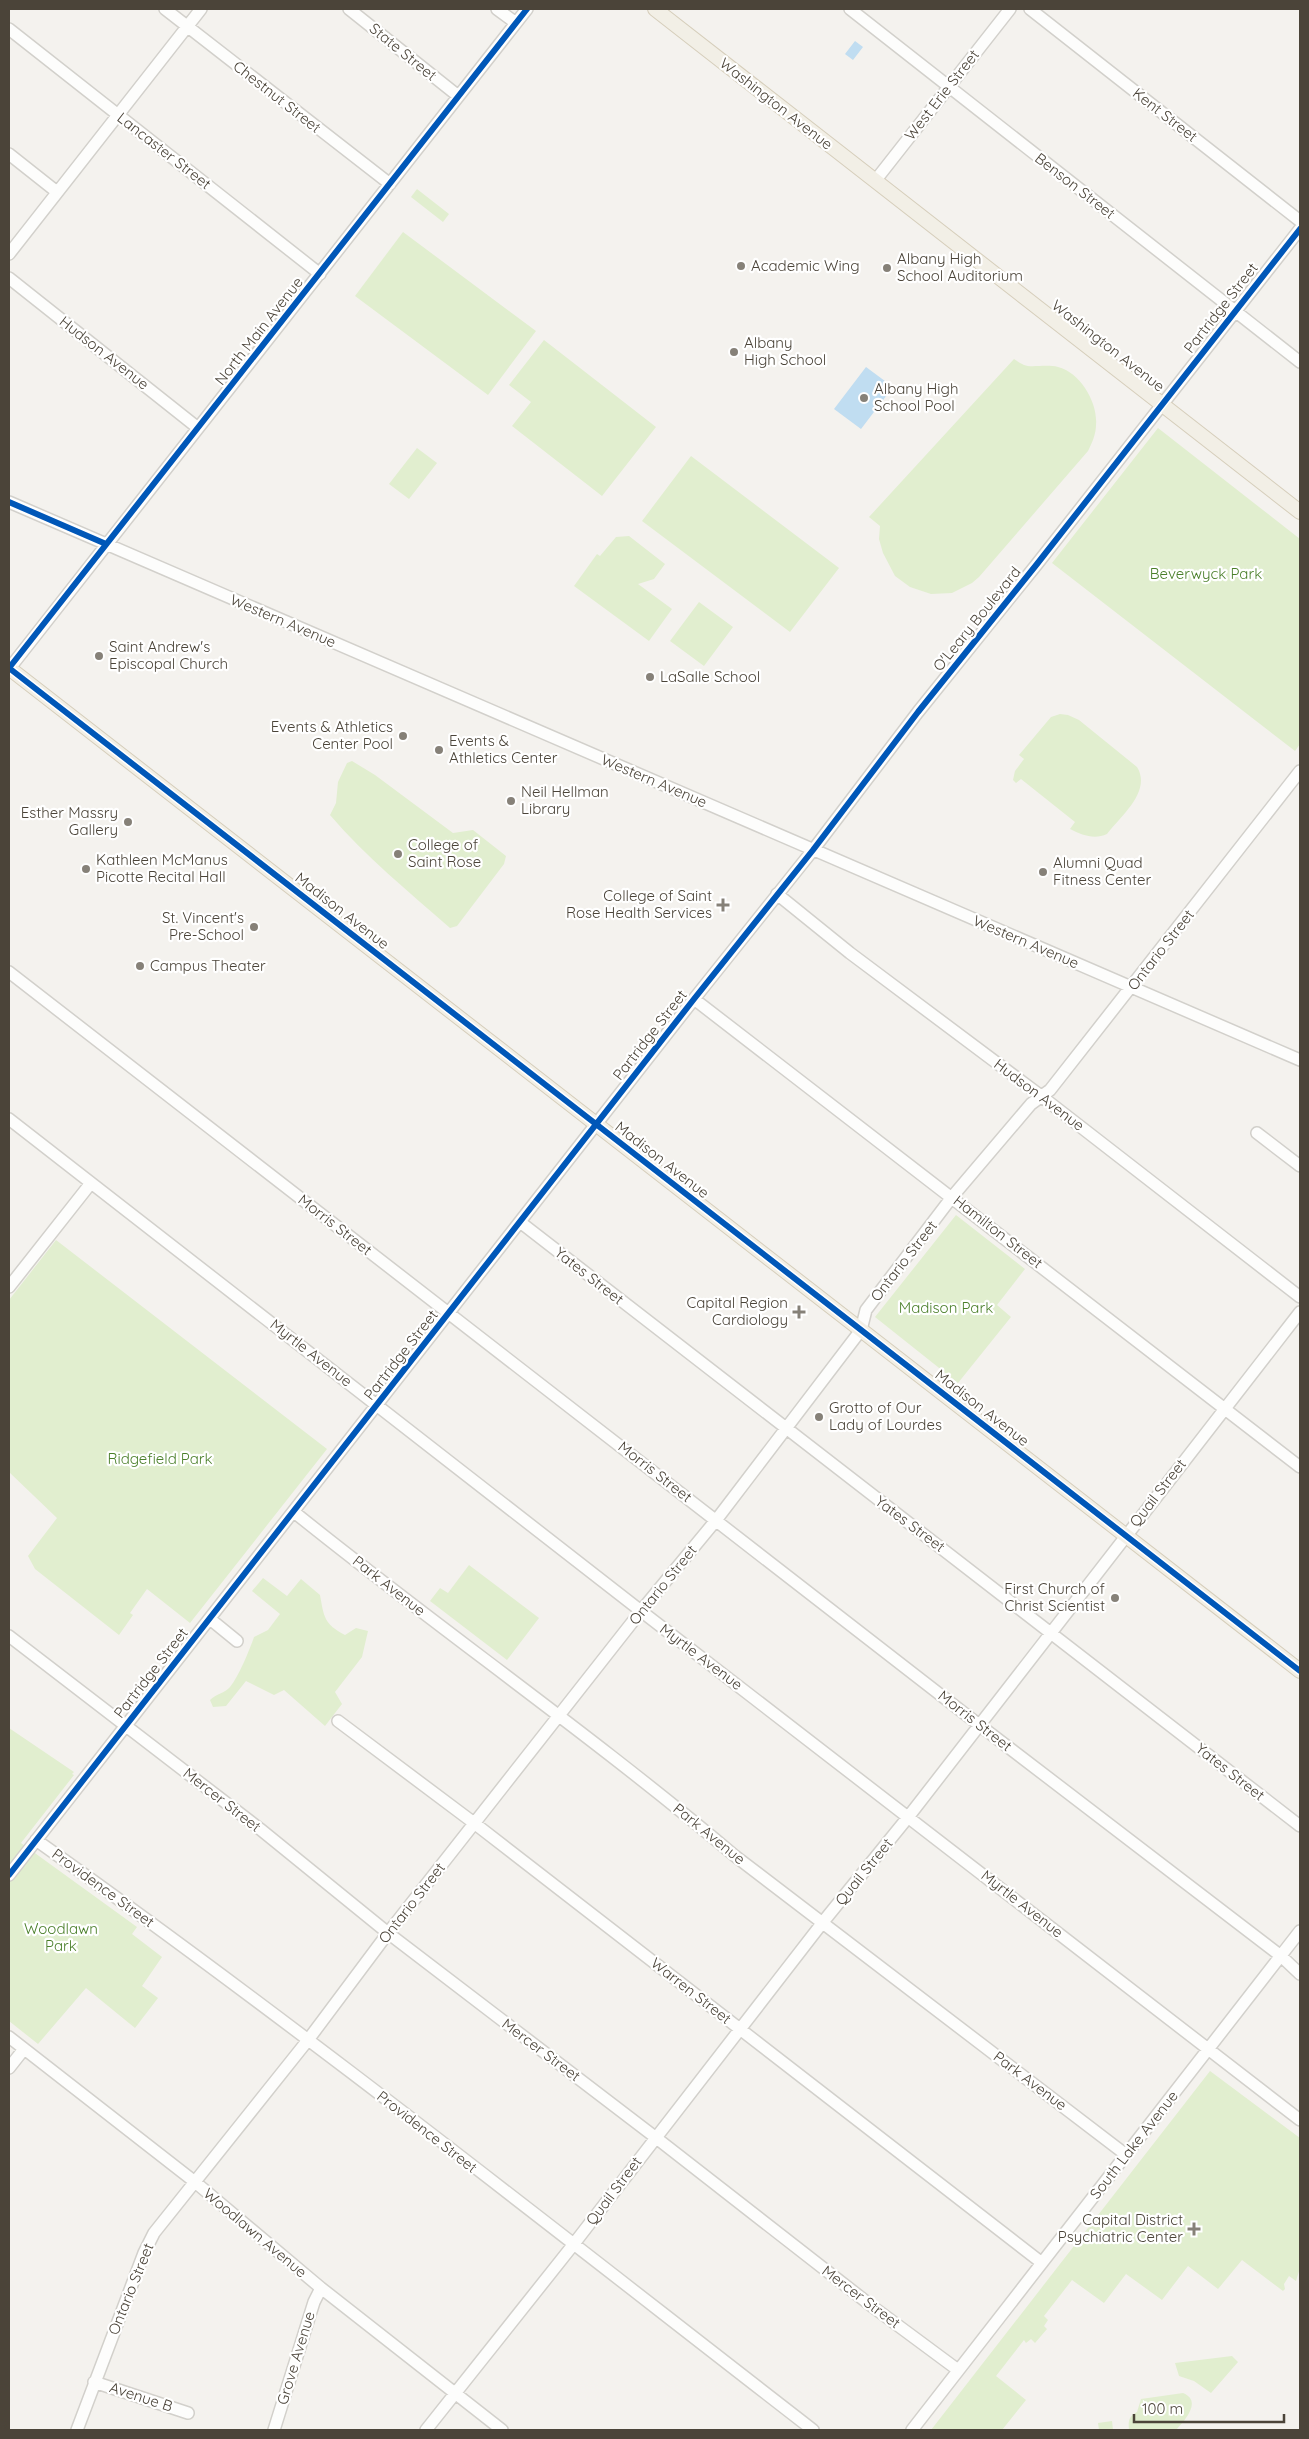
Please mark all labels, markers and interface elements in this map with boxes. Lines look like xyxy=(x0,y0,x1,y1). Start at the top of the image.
street label: State Street xyxy=(366,19,441,85)
street label: West Erie Street xyxy=(900,45,983,144)
street label: Washington Avenue xyxy=(716,54,837,154)
street label: Chestnut Street xyxy=(230,56,325,137)
street label: Kent Street xyxy=(1129,83,1202,146)
street label: Lancaster Street xyxy=(114,108,215,193)
street label: Benson Street xyxy=(1031,148,1119,223)
place label: Albany High School Auditorium xyxy=(897,249,1023,285)
place label: Academic Wing xyxy=(751,256,860,275)
street label: Partridge Street xyxy=(1179,259,1262,357)
marker: Academic Wing xyxy=(735,260,747,272)
marker: Albany High School Auditorium xyxy=(881,262,893,274)
street label: North Main Avenue xyxy=(210,273,307,389)
street label: Washington Avenue xyxy=(1048,296,1169,396)
street label: Hudson Avenue xyxy=(56,312,153,394)
place label: Albany High School xyxy=(744,333,826,369)
marker: Albany High School xyxy=(728,346,740,358)
place label: Albany High School Pool xyxy=(874,379,958,415)
marker: Albany High School Pool xyxy=(858,392,870,404)
street label: O'Leary Boulevard xyxy=(929,563,1025,675)
park label: Beverwyck Park xyxy=(1150,564,1262,583)
street label: Western Avenue xyxy=(227,590,339,651)
place label: Saint Andrew's Episcopal Church xyxy=(109,637,228,673)
marker: Saint Andrew's Episcopal Church xyxy=(93,650,105,662)
place label: LaSalle School xyxy=(660,667,760,686)
marker: LaSalle School xyxy=(644,671,656,683)
place label: Events & Athletics Center Pool xyxy=(271,717,393,753)
marker: Events & Athletics Center Pool xyxy=(397,730,409,742)
place label: Events & Athletics Center xyxy=(449,731,558,767)
marker: Events & Athletics Center xyxy=(433,744,445,756)
street label: Western Avenue xyxy=(598,750,710,811)
place label: Neil Hellman Library xyxy=(521,782,609,818)
marker: Neil Hellman Library xyxy=(505,795,517,807)
place label: Esther Massry Gallery xyxy=(21,803,118,839)
marker: Esther Massry Gallery xyxy=(122,816,134,828)
place label: College of Saint Rose xyxy=(408,835,481,871)
marker: College of Saint Rose xyxy=(392,848,404,860)
place label: Kathleen McManus Picotte Recital Hall xyxy=(96,850,228,886)
place label: Alumni Quad Fitness Center xyxy=(1053,853,1152,889)
marker: Kathleen McManus Picotte Recital Hall xyxy=(80,863,92,875)
marker: Alumni Quad Fitness Center xyxy=(1037,866,1049,878)
street label: Madison Avenue xyxy=(292,868,393,953)
place label: College of Saint Rose Health Services xyxy=(566,886,712,922)
marker: College of Saint Rose Health Services xyxy=(716,898,730,912)
street label: Ontario Street xyxy=(1123,905,1198,994)
place label: St. Vincent's Pre-School xyxy=(162,908,244,944)
street label: Western Avenue xyxy=(970,911,1082,972)
marker: St. Vincent's Pre-School xyxy=(248,921,260,933)
place label: Campus Theater xyxy=(150,956,266,975)
marker: Campus Theater xyxy=(134,960,146,972)
street label: Partridge Street xyxy=(608,986,691,1084)
street label: Hudson Avenue xyxy=(990,1054,1088,1135)
street label: Madison Avenue xyxy=(612,1117,713,1202)
street label: Morris Street xyxy=(295,1190,376,1259)
street label: Hamilton Street xyxy=(950,1191,1047,1272)
street label: Ontario Street xyxy=(866,1216,941,1305)
street label: Yates Street xyxy=(551,1243,628,1309)
place label: Capital Region Cardiology xyxy=(686,1293,788,1329)
park label: Madison Park xyxy=(899,1298,993,1317)
marker: Capital Region Cardiology xyxy=(792,1305,806,1319)
street label: Partridge Street xyxy=(359,1306,442,1404)
street label: Myrtle Avenue xyxy=(266,1315,356,1391)
street label: Madison Avenue xyxy=(932,1365,1033,1450)
place label: Grotto of Our Lady of Lourdes xyxy=(829,1398,942,1434)
marker: Grotto of Our Lady of Lourdes xyxy=(813,1411,825,1423)
street label: Morris Street xyxy=(615,1437,696,1506)
park label: Ridgefield Park xyxy=(107,1449,213,1468)
street label: Quail Street xyxy=(1125,1455,1190,1530)
street label: Yates Street xyxy=(872,1491,949,1556)
street label: Ontario Street xyxy=(625,1541,701,1629)
street label: Park Avenue xyxy=(349,1551,429,1620)
place label: First Church of Christ Scientist xyxy=(1004,1579,1106,1615)
marker: First Church of Christ Scientist xyxy=(1109,1592,1121,1604)
street label: Myrtle Avenue xyxy=(656,1619,747,1694)
street label: Partridge Street xyxy=(109,1624,192,1722)
street label: Morris Street xyxy=(935,1686,1016,1755)
street label: Yates Street xyxy=(1192,1739,1269,1805)
street label: Mercer Street xyxy=(180,1763,265,1836)
street label: Park Avenue xyxy=(669,1799,749,1868)
street label: Quail Street xyxy=(831,1834,896,1909)
street label: Providence Street xyxy=(48,1844,158,1931)
street label: Ontario Street xyxy=(374,1858,449,1947)
street label: Myrtle Avenue xyxy=(977,1866,1067,1942)
park label: Woodlawn Park xyxy=(24,1919,98,1955)
street label: Warren Street xyxy=(647,1953,735,2028)
street label: Mercer Street xyxy=(498,2014,584,2085)
street label: Park Avenue xyxy=(990,2047,1071,2114)
street label: Providence Street xyxy=(373,2087,481,2177)
street label: South Lake Avenue xyxy=(1085,2087,1182,2203)
street label: Quail Street xyxy=(582,2153,646,2229)
street label: Woodlawn Avenue xyxy=(200,2184,311,2281)
place label: Capital District Psychiatric Center xyxy=(1058,2210,1183,2246)
marker: Capital District Psychiatric Center xyxy=(1187,2222,1201,2236)
street label: Ontario Street xyxy=(103,2240,158,2338)
street label: Mercer Street xyxy=(818,2261,904,2332)
street label: Grove Avenue xyxy=(272,2309,319,2407)
street label: Avenue B xyxy=(107,2377,175,2416)
scale bar xyxy=(1134,2392,1284,2424)
text: 100 m xyxy=(1142,2399,1183,2418)

